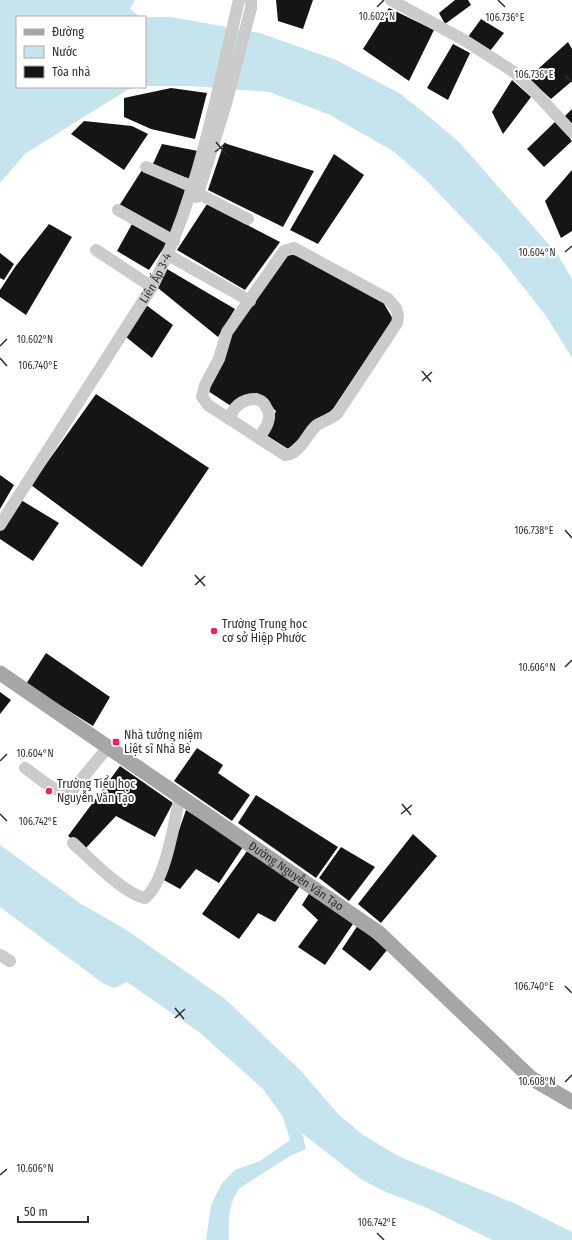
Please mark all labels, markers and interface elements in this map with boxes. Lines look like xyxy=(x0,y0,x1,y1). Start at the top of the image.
text: 10.602°N xyxy=(359,11,395,23)
text: 106.736°E xyxy=(486,12,525,24)
legend xyxy=(16,16,146,88)
text: Đường xyxy=(52,25,84,39)
text: Nước xyxy=(52,45,77,59)
text: Tòa nhà xyxy=(52,65,90,79)
text: 106.736°E xyxy=(515,69,554,81)
text: 10.604°N xyxy=(519,247,555,259)
street label: Liên Ấp 3-4 xyxy=(137,251,174,306)
text: 10.602°N xyxy=(17,334,53,346)
text: 106.740°E xyxy=(18,360,58,372)
text: 106.738°E xyxy=(514,525,554,537)
place label: Trường Trung học cơ sở Hiệp Phước xyxy=(222,617,307,645)
marker: Trường Trung học cơ sở Hiệp Phước xyxy=(209,626,219,636)
text: 10.606°N xyxy=(519,662,555,674)
place label: Nhà tưởng niệm Liệt sĩ Nhà Bè xyxy=(124,728,202,756)
marker: Nhà tưởng niệm Liệt sĩ Nhà Bè xyxy=(111,737,121,747)
text: 10.604°N xyxy=(17,748,53,760)
place label: Trường Tiểu học Nguyễn Văn Tạo xyxy=(57,775,135,805)
marker: Trường Tiểu học Nguyễn Văn Tạo xyxy=(44,786,54,796)
text: 106.742°E xyxy=(19,816,58,828)
street label: Đường Nguyễn Văn Tạo xyxy=(246,839,346,914)
text: 106.740°E xyxy=(514,981,554,993)
text: 10.608°N xyxy=(518,1076,556,1088)
text: 10.606°N xyxy=(17,1163,53,1175)
scale bar xyxy=(18,1198,88,1224)
text: 50 m xyxy=(24,1205,48,1219)
text: 106.742°E xyxy=(358,1217,397,1229)

